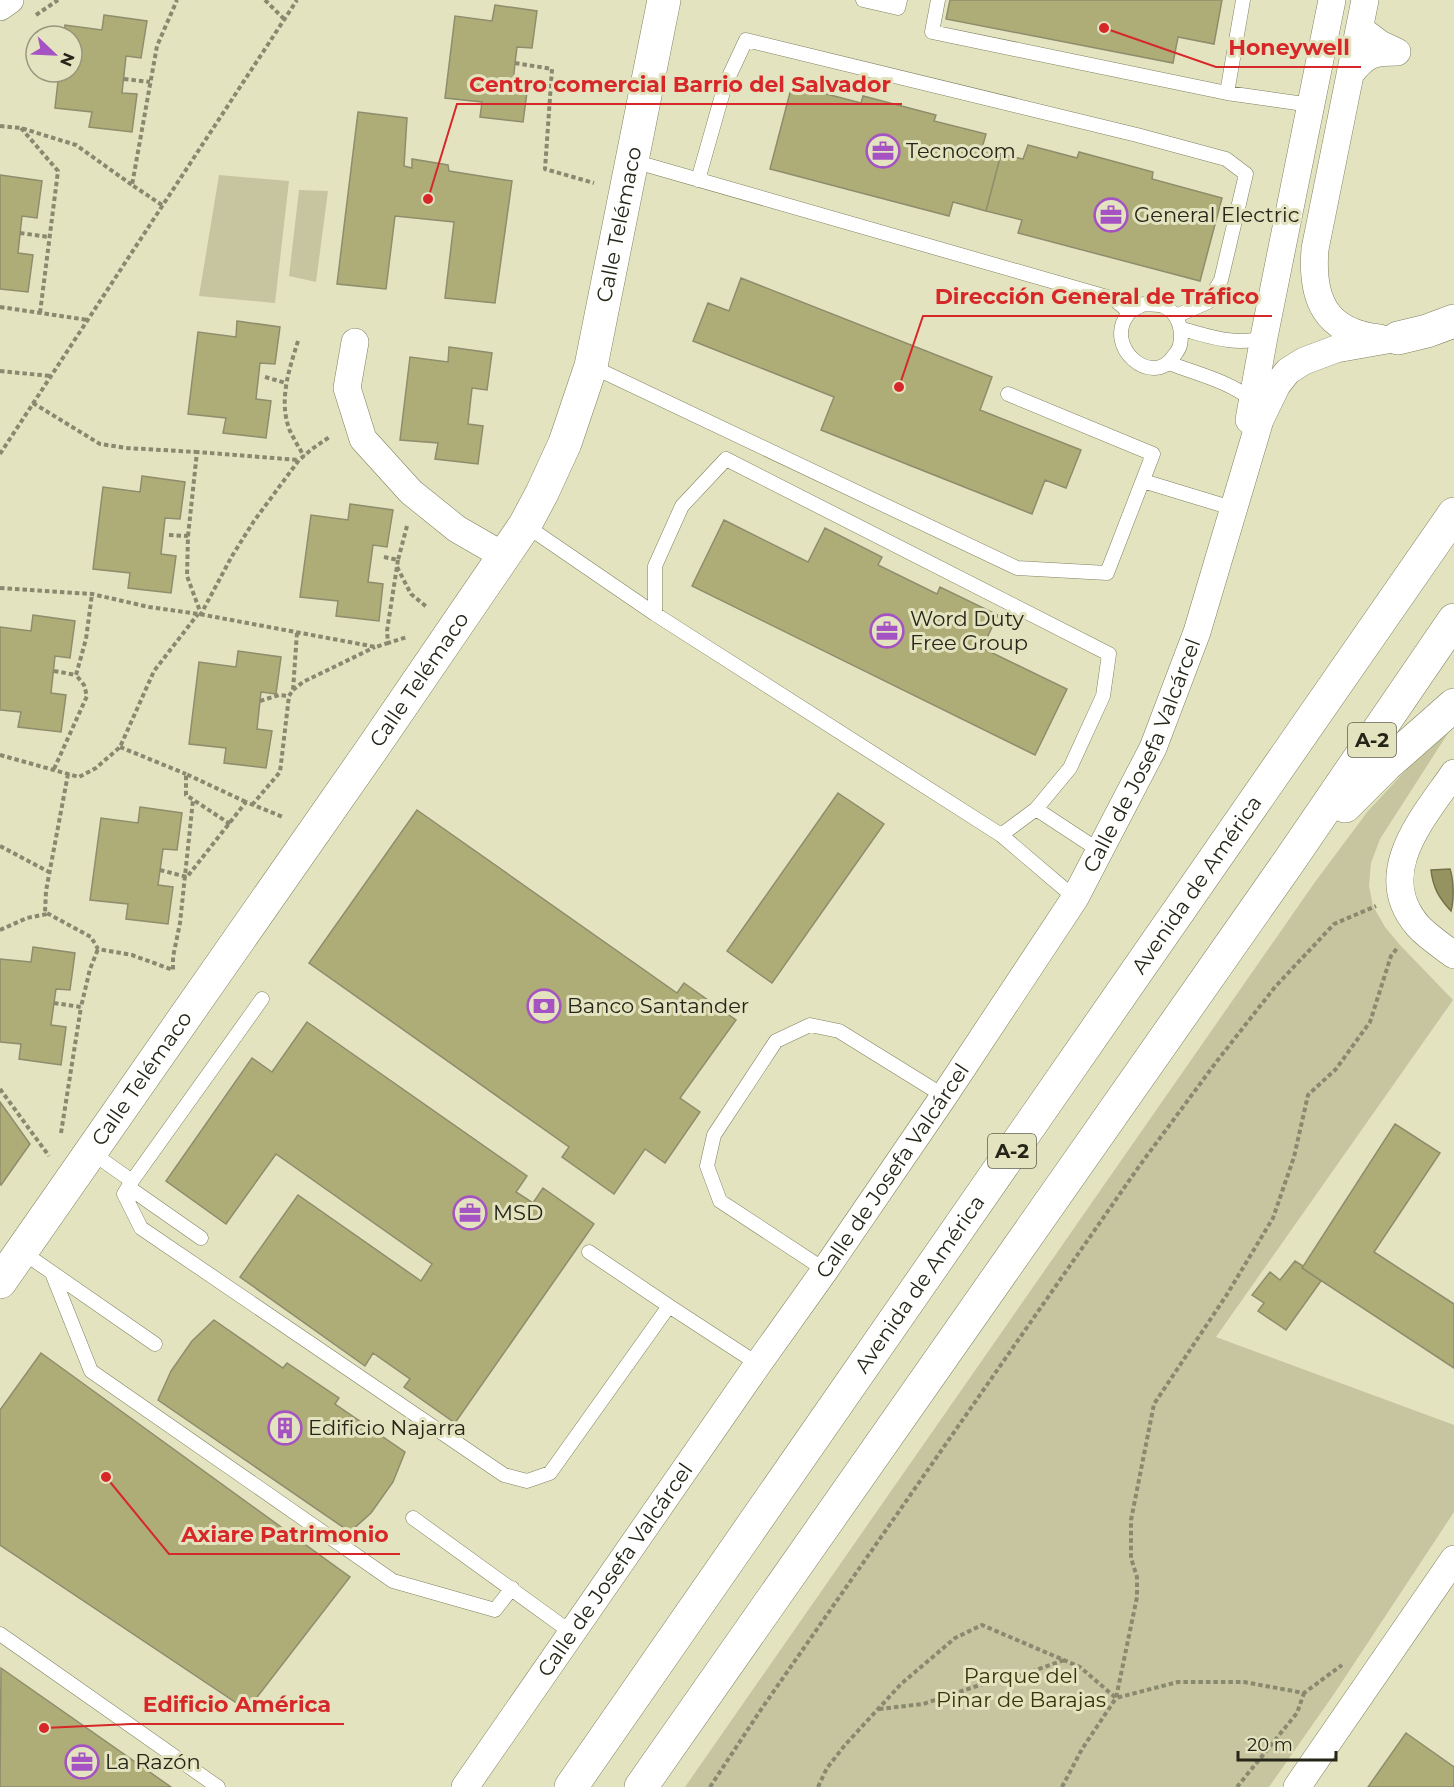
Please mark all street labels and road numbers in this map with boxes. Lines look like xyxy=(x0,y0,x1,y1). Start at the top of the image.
street label: Calle Telémaco xyxy=(591,145,646,304)
street label: Calle Telémaco xyxy=(364,607,474,752)
street label: Calle de Josefa Valcárcel xyxy=(1078,635,1205,876)
road number: A-2 xyxy=(1348,723,1396,757)
street label: Avenida de América xyxy=(1126,791,1267,978)
street label: Calle Telémaco xyxy=(86,1006,197,1150)
street label: Calle de Josefa Valcárcel xyxy=(810,1058,974,1283)
road number: A-2 xyxy=(988,1134,1036,1168)
street label: Avenida de América xyxy=(849,1190,990,1378)
street label: Calle de Josefa Valcárcel xyxy=(532,1458,698,1681)

